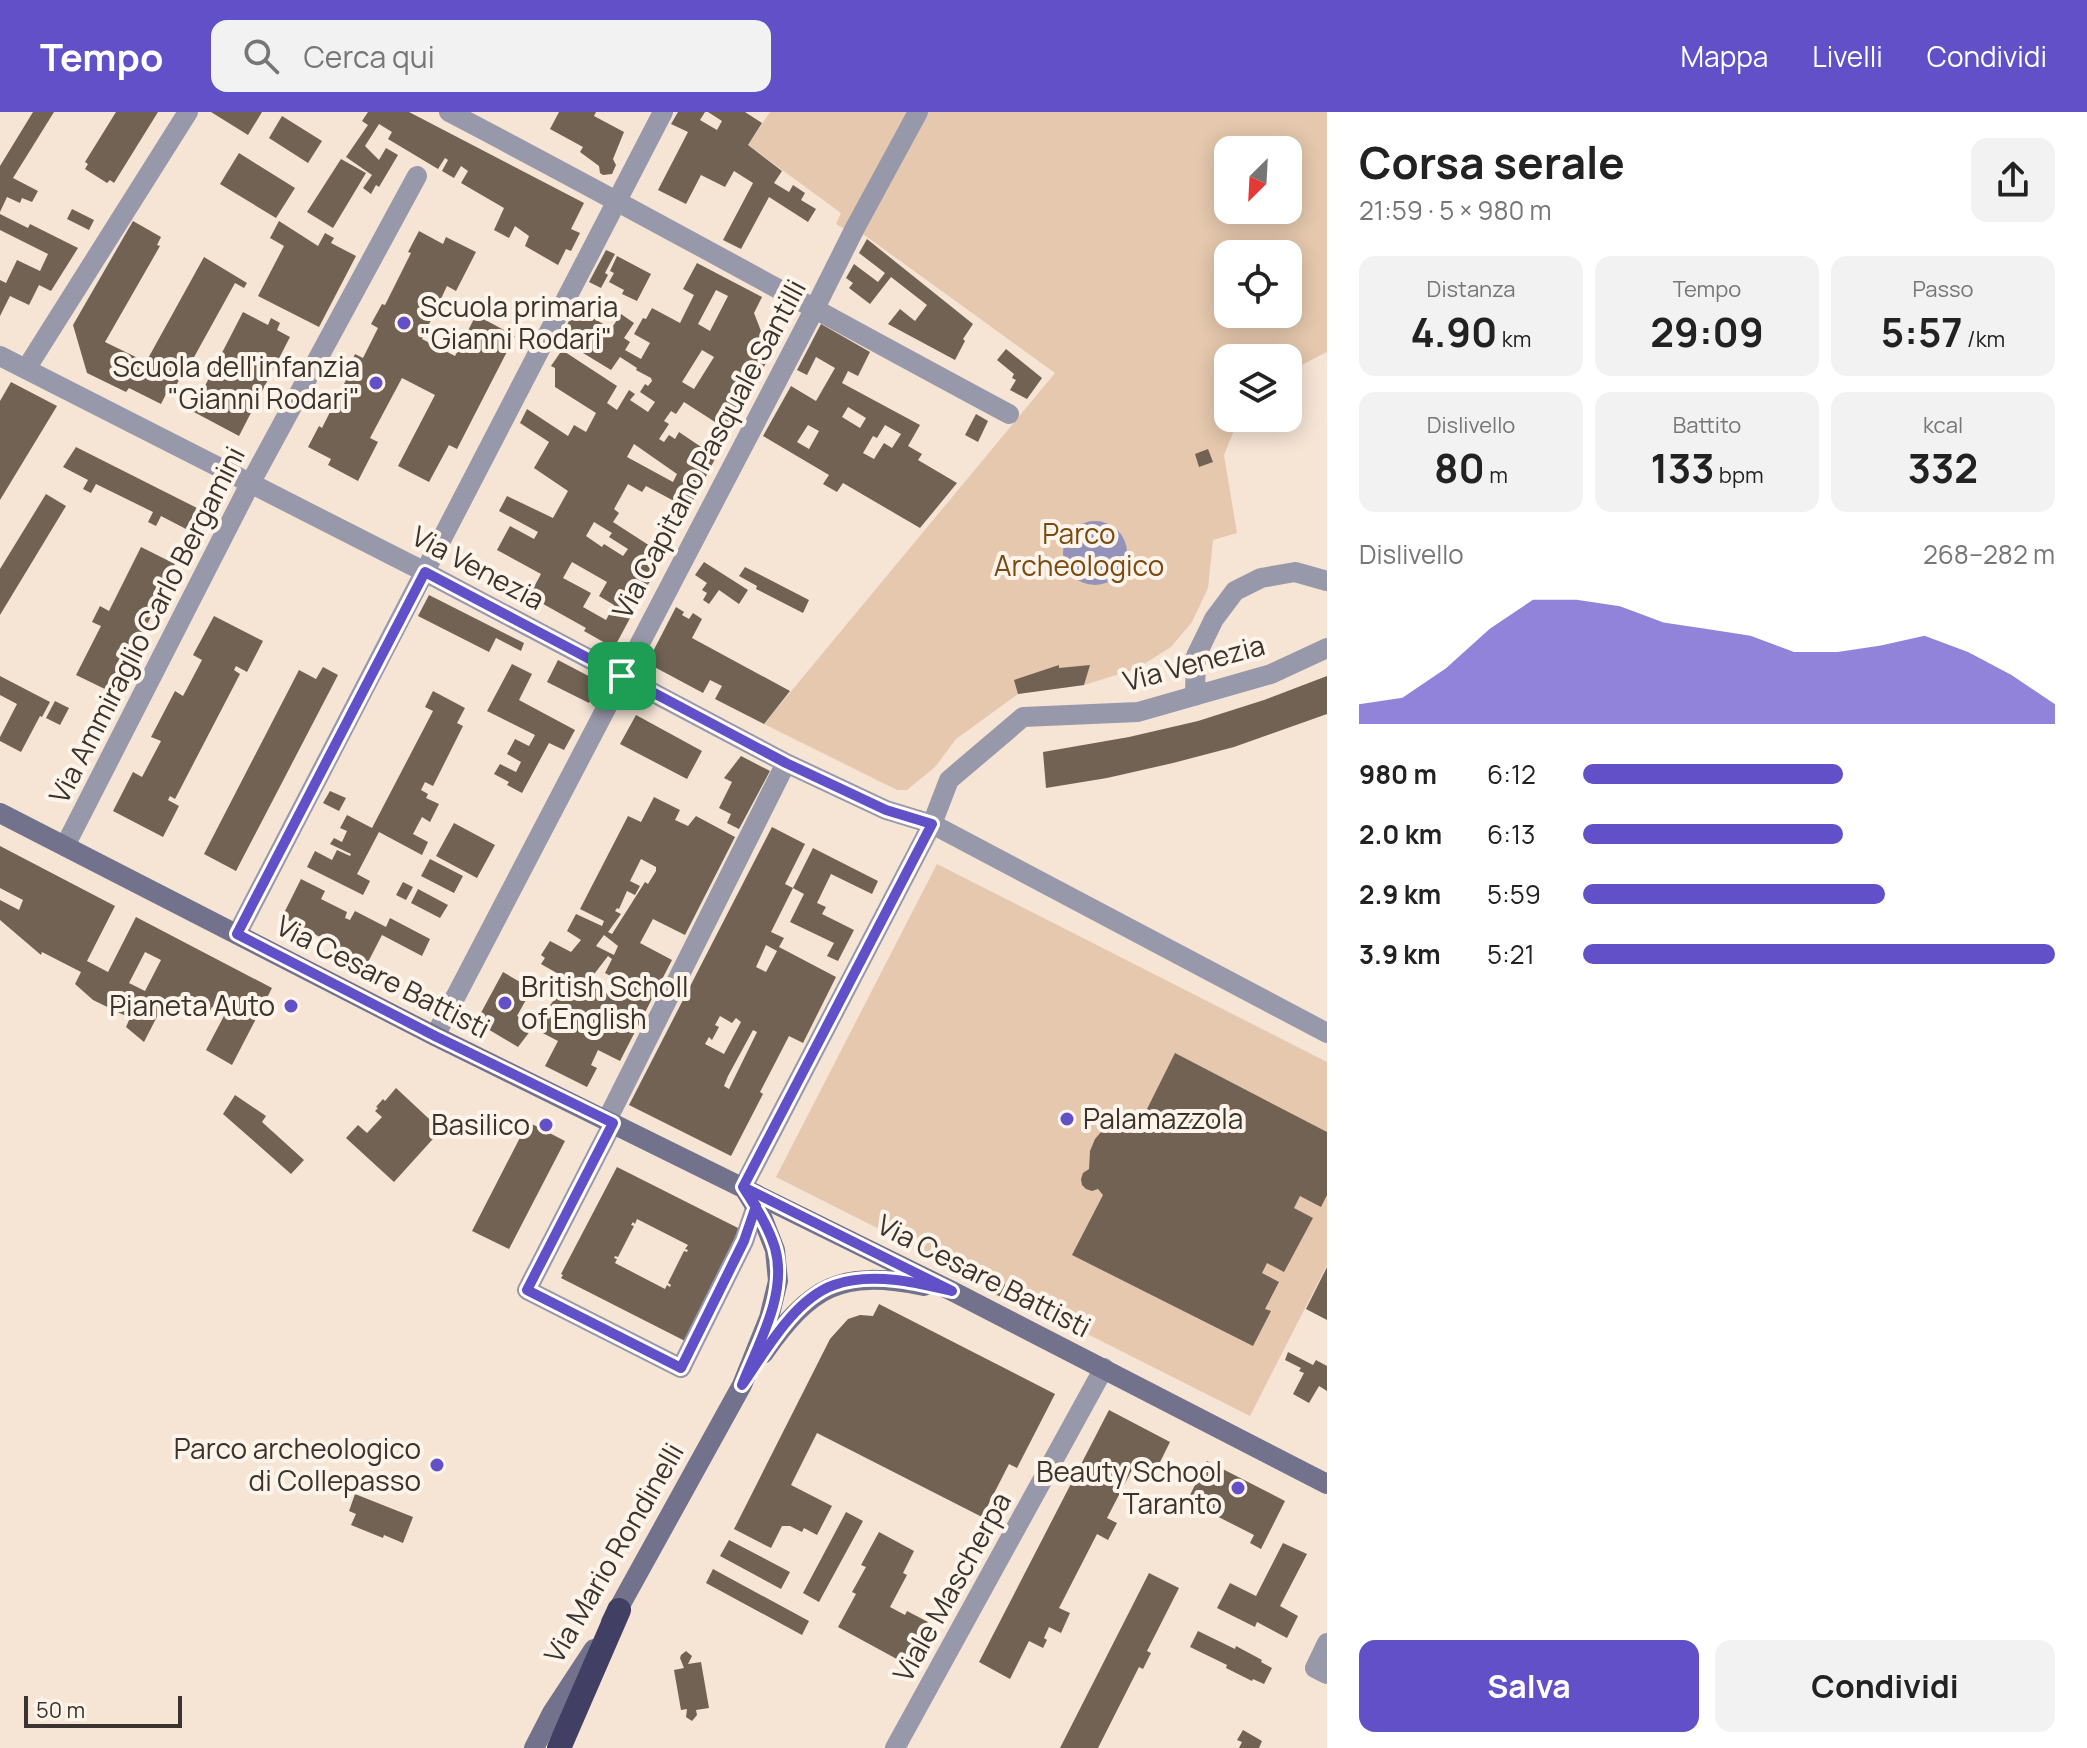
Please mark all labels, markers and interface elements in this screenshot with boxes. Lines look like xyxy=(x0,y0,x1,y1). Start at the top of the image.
search box xyxy=(211,20,771,92)
text: Tempo xyxy=(40,30,163,82)
icon: search xyxy=(239,34,283,78)
text: Cerca qui xyxy=(303,36,435,77)
text: Mappa xyxy=(1681,37,1768,75)
text: Livelli xyxy=(1812,37,1883,75)
text: Condividi xyxy=(1927,37,2047,75)
text: Corsa serale xyxy=(1359,132,1625,192)
north arrow xyxy=(1214,136,1302,224)
map controls xyxy=(1214,136,1302,432)
button: share xyxy=(1971,138,2055,222)
text: 21:59 · 5 × 980 m xyxy=(1359,192,1552,228)
button: locate xyxy=(1214,240,1302,328)
street label: Via Capitano Pasquale Santilli xyxy=(602,272,814,625)
text: Distanza xyxy=(1427,274,1515,304)
text: Tempo xyxy=(1673,274,1741,304)
text: Passo xyxy=(1912,274,1974,304)
place label: Scuola primaria "Gianni Rodari" xyxy=(420,287,618,357)
text: 4.90 xyxy=(1411,304,1497,359)
text: 29:09 xyxy=(1650,304,1764,359)
text: 5:57 xyxy=(1881,304,1963,359)
marker: Scuola primaria "Gianni Rodari" xyxy=(395,314,413,332)
text: km xyxy=(1497,324,1531,354)
text: /km xyxy=(1963,324,2005,354)
button: layers xyxy=(1214,344,1302,432)
place label: Scuola dell'infanzia "Gianni Rodari" xyxy=(113,347,360,417)
marker: Scuola dell'infanzia "Gianni Rodari" xyxy=(367,374,385,392)
text: Dislivello xyxy=(1427,410,1515,440)
text: Battito xyxy=(1673,410,1741,440)
text: kcal xyxy=(1923,410,1963,440)
street label: Via Ammiraglio Carlo Bergamini xyxy=(39,440,253,809)
text: 80 xyxy=(1434,440,1485,495)
text: 133 xyxy=(1650,440,1714,495)
text: 332 xyxy=(1908,440,1978,495)
text: m xyxy=(1485,460,1508,490)
text: bpm xyxy=(1714,460,1764,490)
park label: Parco Archeologico xyxy=(994,514,1164,584)
street label: Via Venezia xyxy=(406,516,551,618)
text: Dislivello xyxy=(1359,536,1464,572)
text: 268–282 m xyxy=(1923,536,2055,572)
street label: Via Venezia xyxy=(1119,625,1269,699)
pin xyxy=(588,642,656,710)
icon: arrive xyxy=(600,654,644,698)
text: 980 m xyxy=(1359,756,1437,792)
text: 6:12 xyxy=(1487,756,1536,792)
text: 2.0 km xyxy=(1359,816,1442,852)
text: 6:13 xyxy=(1487,816,1535,852)
text: 2.9 km xyxy=(1359,876,1441,912)
text: 5:59 xyxy=(1487,876,1541,912)
street label: Via Cesare Battisti xyxy=(270,906,497,1046)
text: 3.9 km xyxy=(1359,936,1441,972)
text: 5:21 xyxy=(1487,936,1535,972)
place label: British Scholl of English xyxy=(521,967,689,1037)
place label: Pianeta Auto xyxy=(109,986,275,1024)
marker: British Scholl of English xyxy=(496,994,514,1012)
marker: Pianeta Auto xyxy=(282,997,300,1015)
place label: Palamazzola xyxy=(1083,1099,1243,1137)
place label: Basilico xyxy=(431,1105,530,1143)
marker: Palamazzola xyxy=(1058,1110,1076,1128)
marker: Basilico xyxy=(537,1116,555,1134)
street label: Via Cesare Battisti xyxy=(871,1205,1098,1345)
place label: Parco archeologico di Collepasso xyxy=(174,1429,421,1499)
street label: Via Mario Rondinelli xyxy=(535,1435,692,1670)
place label: Beauty School Taranto xyxy=(1036,1452,1222,1522)
marker: Parco archeologico di Collepasso xyxy=(428,1456,446,1474)
marker: Beauty School Taranto xyxy=(1229,1479,1247,1497)
street label: Viale Mascherpa xyxy=(883,1485,1019,1688)
button: Salva xyxy=(1359,1640,1699,1732)
button: Condividi xyxy=(1715,1640,2055,1732)
scale bar xyxy=(24,1692,182,1728)
text: 50 m xyxy=(36,1695,85,1725)

